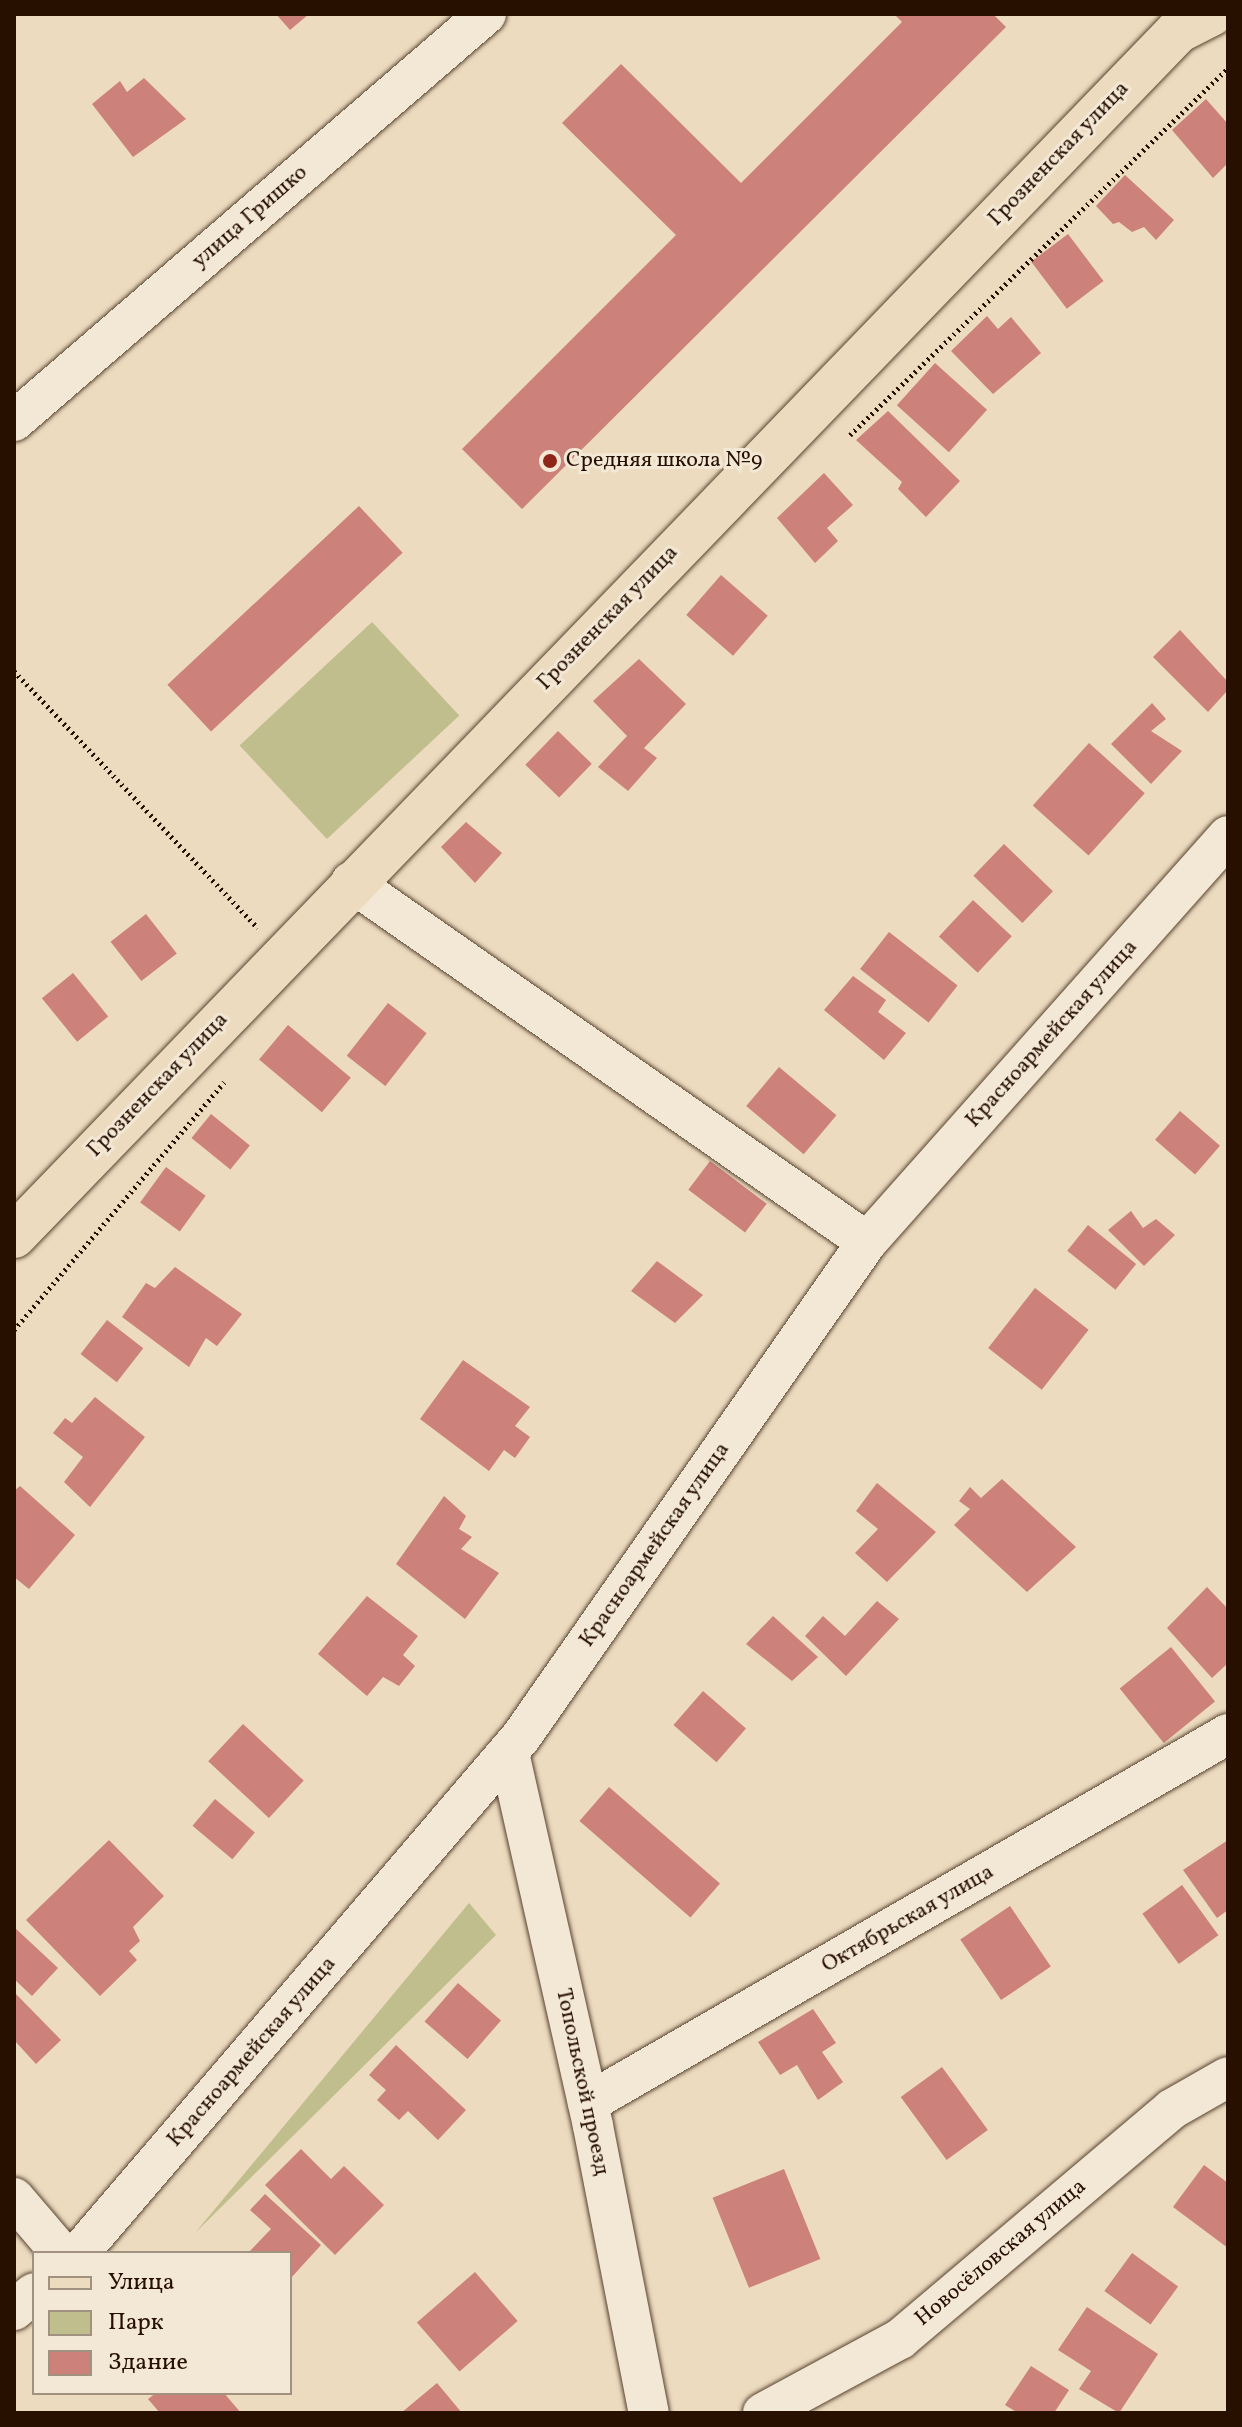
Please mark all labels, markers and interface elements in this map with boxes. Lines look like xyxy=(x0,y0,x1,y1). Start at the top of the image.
street label: Грозненская улица xyxy=(983,76,1135,232)
street label: улица Гришко xyxy=(187,160,313,274)
place label: Средняя школа №9 xyxy=(566,448,762,474)
marker: Средняя школа №9 xyxy=(541,452,559,470)
street label: Грозненская улица xyxy=(532,540,684,696)
street label: Красноармейская улица xyxy=(960,934,1144,1134)
street label: Грозненская улица xyxy=(82,1007,234,1163)
street label: Красноармейская улица xyxy=(574,1437,736,1653)
street label: Октябрьская улица xyxy=(817,1859,999,1979)
street label: Красноармейская улица xyxy=(162,1951,342,2153)
street label: Топольской проезд xyxy=(549,1986,615,2178)
street label: Новосёловская улица xyxy=(910,2174,1092,2332)
legend xyxy=(32,2251,292,2395)
text: Улица xyxy=(108,2266,175,2300)
text: Парк xyxy=(108,2306,164,2340)
text: Здание xyxy=(108,2346,188,2380)

